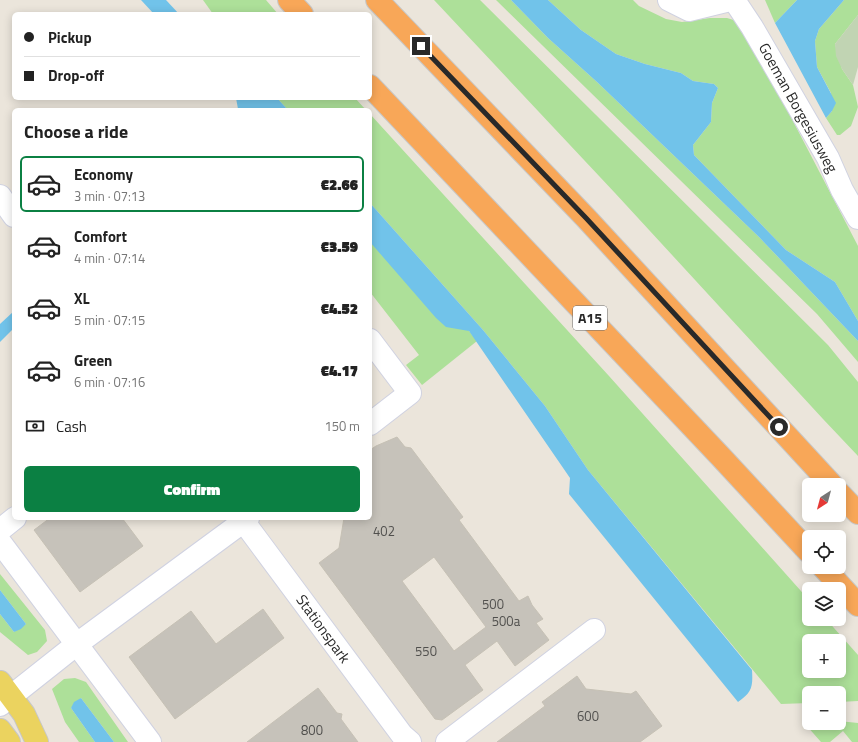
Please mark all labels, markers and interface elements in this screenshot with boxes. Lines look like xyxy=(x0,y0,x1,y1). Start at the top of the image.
text: Pickup xyxy=(48,26,92,49)
route end xyxy=(412,37,430,55)
street label: Goeman Borgesiusweg xyxy=(753,39,844,177)
text: Drop-off xyxy=(48,64,104,87)
text: Choose a ride xyxy=(24,118,128,145)
text: Economy xyxy=(74,163,133,186)
icon: car xyxy=(26,166,62,202)
text: €2.66 xyxy=(321,173,358,196)
text: 3 min · 07:13 xyxy=(74,186,145,206)
text: Comfort xyxy=(74,225,127,248)
icon: car xyxy=(26,228,62,264)
text: €3.59 xyxy=(321,235,358,258)
text: 4 min · 07:14 xyxy=(74,248,145,268)
text: XL xyxy=(74,287,90,310)
icon: car xyxy=(26,290,62,326)
text: €4.52 xyxy=(321,297,358,320)
road number: A15 xyxy=(573,306,607,330)
text: 5 min · 07:15 xyxy=(74,310,145,330)
text: Green xyxy=(74,349,112,372)
icon: car xyxy=(26,352,62,388)
text: €4.17 xyxy=(321,359,358,382)
text: 6 min · 07:16 xyxy=(74,372,145,392)
icon: cash xyxy=(24,415,46,437)
text: Cash xyxy=(56,415,87,438)
text: 150 m xyxy=(324,416,360,436)
route start xyxy=(770,418,788,436)
button: Confirm xyxy=(24,466,360,512)
north arrow xyxy=(802,478,846,522)
map controls xyxy=(802,478,846,730)
house number: 402 xyxy=(373,521,395,541)
button: locate xyxy=(802,530,846,574)
button: layers xyxy=(802,582,846,626)
street label: Stationspark xyxy=(291,590,356,668)
house number: 500 xyxy=(482,594,504,614)
house number: 500a xyxy=(492,611,521,631)
button: + xyxy=(802,634,846,678)
house number: 550 xyxy=(415,641,437,661)
button: − xyxy=(802,686,846,730)
house number: 600 xyxy=(577,706,599,726)
house number: 800 xyxy=(301,720,323,740)

